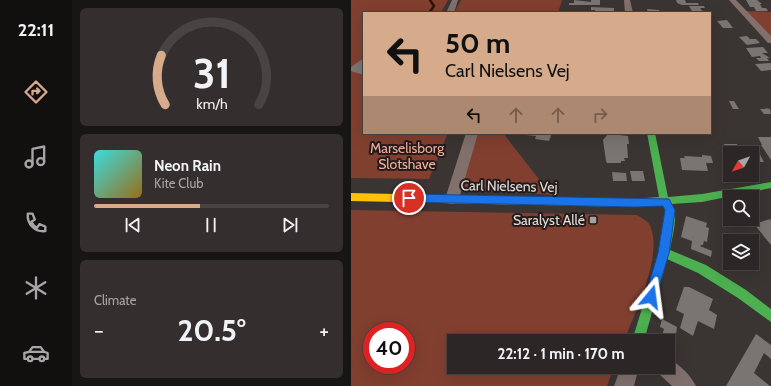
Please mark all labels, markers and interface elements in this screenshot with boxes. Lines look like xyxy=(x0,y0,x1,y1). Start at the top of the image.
text: 22:11 xyxy=(18,19,54,41)
text: 50 m xyxy=(445,26,510,60)
icon: left xyxy=(379,28,431,80)
text: 31 xyxy=(193,48,230,98)
text: Carl Nielsens Vej xyxy=(445,60,570,82)
icon: directions xyxy=(22,78,50,106)
text: km/h xyxy=(196,95,227,113)
icon: left xyxy=(463,104,485,126)
icon: ahead xyxy=(505,104,527,126)
icon: ahead xyxy=(547,104,569,126)
icon: right xyxy=(589,104,611,126)
park label: Marselisborg Slotshave xyxy=(370,139,445,173)
icon: music xyxy=(22,143,50,171)
north arrow xyxy=(723,146,759,182)
map controls xyxy=(723,146,759,270)
text: Neon Rain xyxy=(154,157,221,175)
text: Kite Club xyxy=(154,175,203,191)
street label: Carl Nielsens Vej xyxy=(460,176,558,196)
pin xyxy=(392,181,426,215)
icon: arrive xyxy=(398,187,420,209)
button: search xyxy=(723,190,759,226)
icon: phone xyxy=(22,209,50,237)
place label: Saralyst Allé xyxy=(513,211,585,229)
icon: previous xyxy=(122,214,144,236)
icon: pause xyxy=(200,214,222,236)
icon: next xyxy=(279,214,301,236)
marker: Saralyst Allé xyxy=(588,215,598,225)
button: layers xyxy=(723,234,759,270)
icon: climate xyxy=(22,274,50,302)
position arrow xyxy=(630,276,672,318)
text: Climate xyxy=(94,292,136,308)
text: 20.5° xyxy=(177,312,246,349)
text: − xyxy=(94,317,104,344)
text: + xyxy=(319,317,329,344)
speed limit sign: 40 xyxy=(363,322,415,374)
icon: car xyxy=(22,339,50,367)
text: 22:12 · 1 min · 170 m xyxy=(497,345,625,363)

